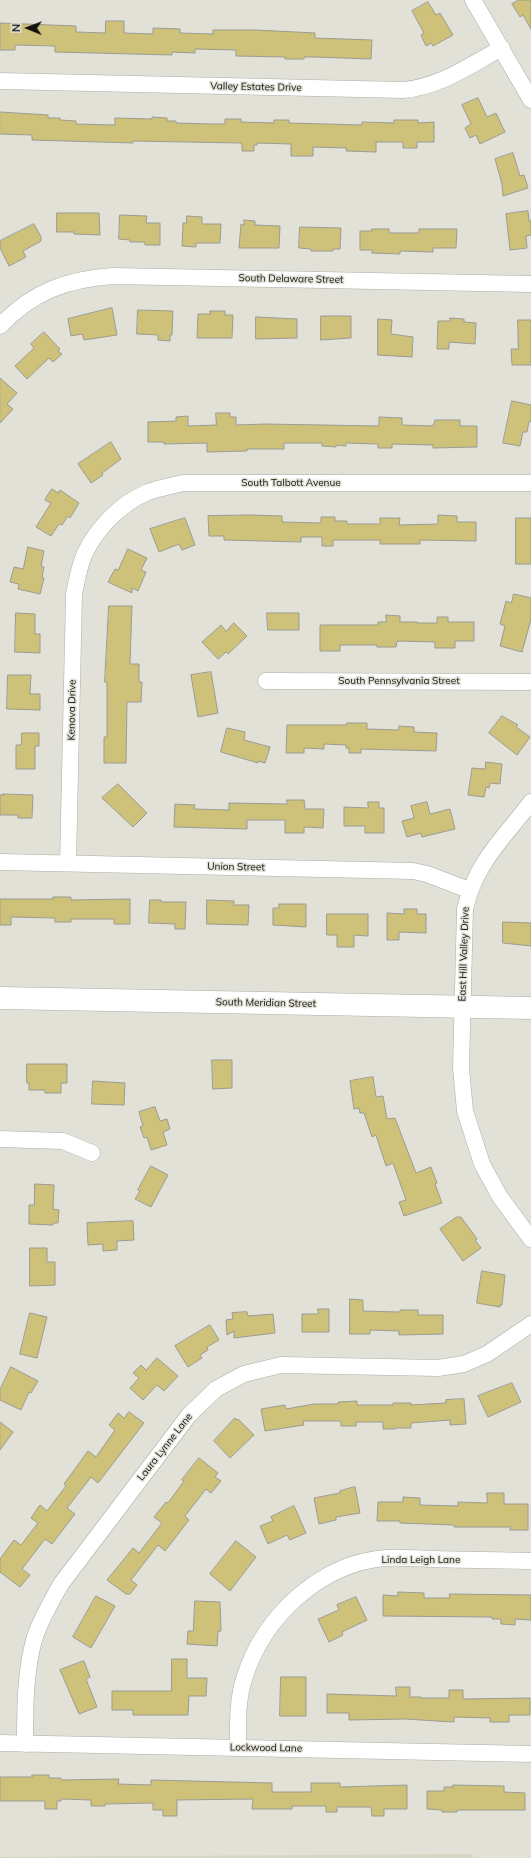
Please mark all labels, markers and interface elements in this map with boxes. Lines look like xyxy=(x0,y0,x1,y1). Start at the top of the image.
north arrow xyxy=(8,8,48,48)
text: N xyxy=(9,24,23,32)
street label: Valley Estates Drive xyxy=(210,80,302,94)
street label: South Delaware Street xyxy=(239,272,343,286)
street label: South Talbott Avenue xyxy=(241,477,341,489)
street label: South Pennsylvania Street xyxy=(338,675,460,687)
street label: Kenova Drive xyxy=(65,679,79,741)
street label: Union Street xyxy=(207,861,265,873)
street label: East Hill Valley Drive xyxy=(456,906,472,1002)
street label: South Meridian Street xyxy=(216,996,316,1010)
street label: Laura Lynne Lane xyxy=(135,1411,195,1483)
street label: Linda Leigh Lane xyxy=(382,1554,460,1566)
street label: Lockwood Lane xyxy=(230,1741,302,1755)

